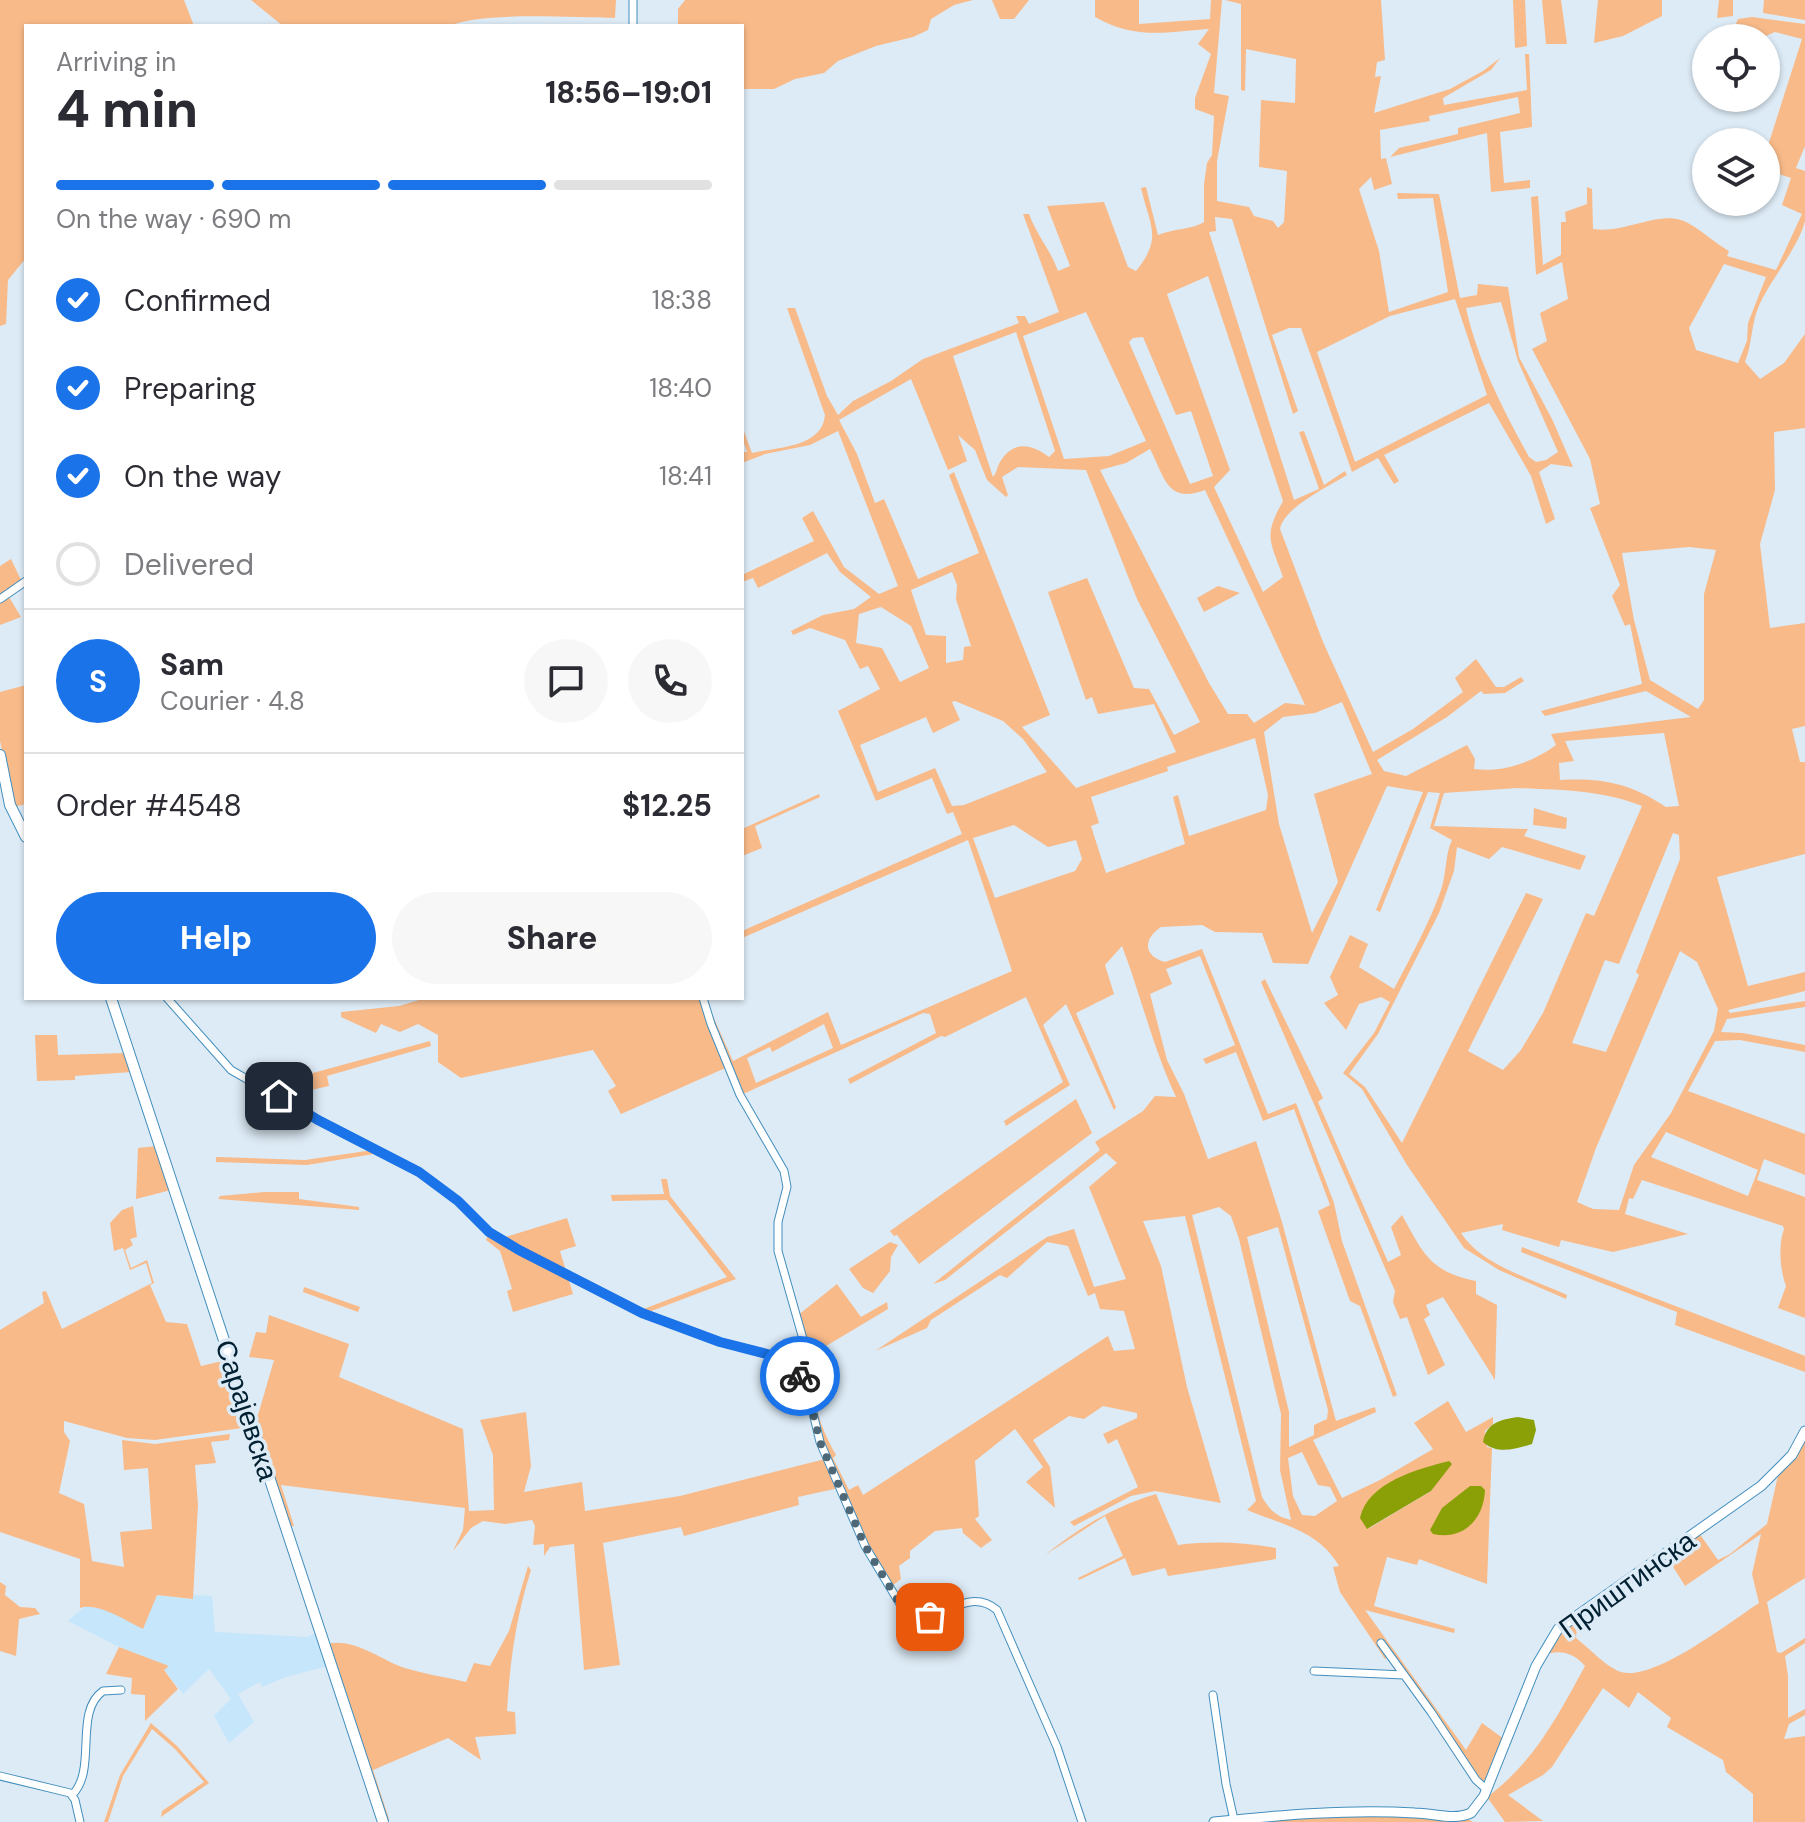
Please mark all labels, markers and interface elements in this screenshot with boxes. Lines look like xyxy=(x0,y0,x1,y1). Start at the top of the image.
map controls xyxy=(1692,24,1780,216)
button: locate xyxy=(1692,24,1780,112)
text: Arriving in xyxy=(56,45,176,79)
text: 18:56–19:01 xyxy=(545,73,712,112)
text: 4 min xyxy=(56,75,198,143)
button: layers xyxy=(1692,128,1780,216)
text: On the way · 690 m xyxy=(56,202,291,236)
icon: check xyxy=(56,278,100,322)
text: Confirmed xyxy=(124,281,271,320)
text: 18:38 xyxy=(652,283,712,317)
icon: check xyxy=(56,366,100,410)
text: Preparing xyxy=(124,369,256,408)
text: 18:40 xyxy=(649,371,712,405)
icon: check xyxy=(56,454,100,498)
text: On the way xyxy=(124,457,281,496)
text: 18:41 xyxy=(659,459,712,493)
text: Delivered xyxy=(124,545,254,584)
button: chat xyxy=(524,639,608,723)
button: phone xyxy=(628,639,712,723)
text: Sam xyxy=(160,645,224,684)
text: S xyxy=(89,662,107,701)
text: Courier · 4.8 xyxy=(160,684,305,718)
text: Order #4548 xyxy=(56,786,242,825)
text: $12.25 xyxy=(622,786,712,825)
button: Help xyxy=(56,892,376,984)
button: Share xyxy=(392,892,712,984)
pin xyxy=(245,1062,313,1130)
icon: home xyxy=(257,1074,301,1118)
street label: Сарајевска xyxy=(206,1335,287,1486)
courier xyxy=(760,1336,840,1416)
icon: bike xyxy=(778,1354,822,1398)
street label: Приштинска xyxy=(1552,1522,1703,1646)
pin xyxy=(896,1583,964,1651)
icon: bag xyxy=(908,1595,952,1639)

